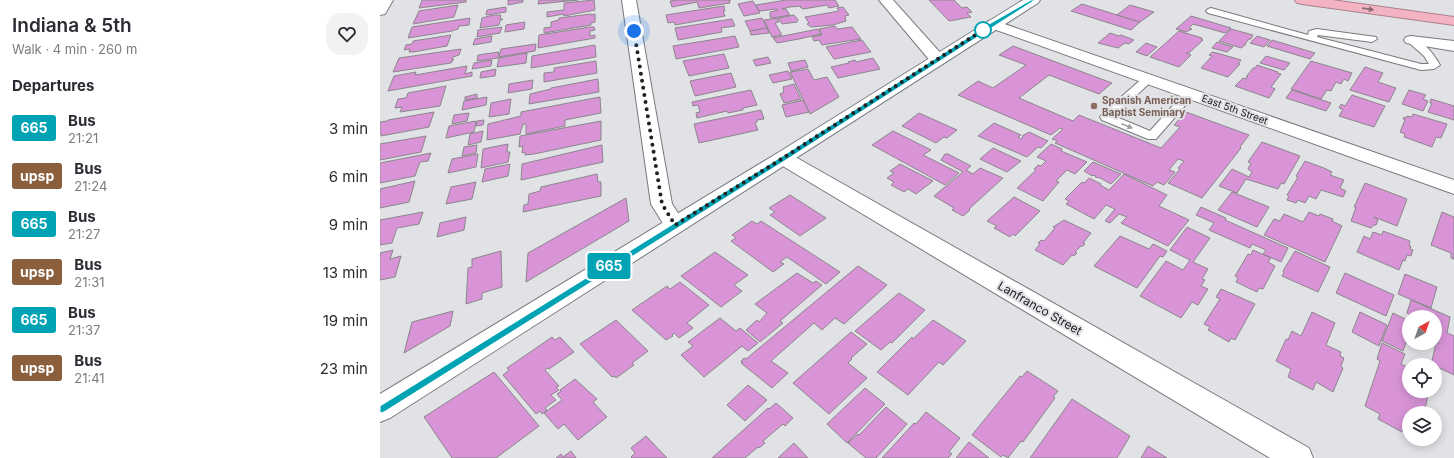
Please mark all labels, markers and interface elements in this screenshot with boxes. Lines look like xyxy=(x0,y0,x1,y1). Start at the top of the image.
one-way arrow xyxy=(1362,6,1375,12)
button: heart xyxy=(326,13,368,55)
text: Indiana & 5th xyxy=(12,14,132,37)
your location xyxy=(624,21,644,41)
unlabelled marker xyxy=(974,21,992,39)
text: Walk · 4 min · 260 m xyxy=(12,41,137,57)
text: Departures xyxy=(12,76,94,95)
street label: East 5th Street xyxy=(1200,92,1270,127)
place label: Spanish American Baptist Seminary xyxy=(1102,94,1191,119)
marker: Spanish American Baptist Seminary xyxy=(1089,101,1099,111)
text: Bus xyxy=(68,111,96,130)
text: 665 xyxy=(20,119,48,136)
text: 3 min xyxy=(329,119,368,138)
one-way arrow xyxy=(1122,123,1133,129)
text: 21:21 xyxy=(68,130,98,146)
text: Bus xyxy=(74,159,102,178)
text: upsp xyxy=(20,167,54,184)
text: 6 min xyxy=(329,167,368,186)
text: 21:24 xyxy=(74,178,107,194)
text: Bus xyxy=(68,207,96,226)
text: 665 xyxy=(20,215,48,232)
text: 9 min xyxy=(329,215,368,234)
text: 21:27 xyxy=(68,226,100,242)
line badge: 665 xyxy=(586,253,632,279)
text: Bus xyxy=(74,255,102,274)
text: 665 xyxy=(595,257,623,274)
text: upsp xyxy=(20,263,54,280)
text: 13 min xyxy=(323,263,368,282)
text: 21:31 xyxy=(74,274,105,290)
street label: Lanfranco Street xyxy=(995,278,1085,338)
text: Bus xyxy=(68,303,96,322)
north arrow xyxy=(1402,310,1442,350)
map controls xyxy=(1402,310,1442,446)
text: 665 xyxy=(20,311,48,328)
text: 19 min xyxy=(323,311,368,330)
text: 21:37 xyxy=(68,322,100,338)
text: Bus xyxy=(74,351,102,370)
button: locate xyxy=(1402,358,1442,398)
text: upsp xyxy=(20,359,54,376)
text: 23 min xyxy=(320,359,368,378)
text: 21:41 xyxy=(74,370,105,386)
button: layers xyxy=(1402,406,1442,446)

